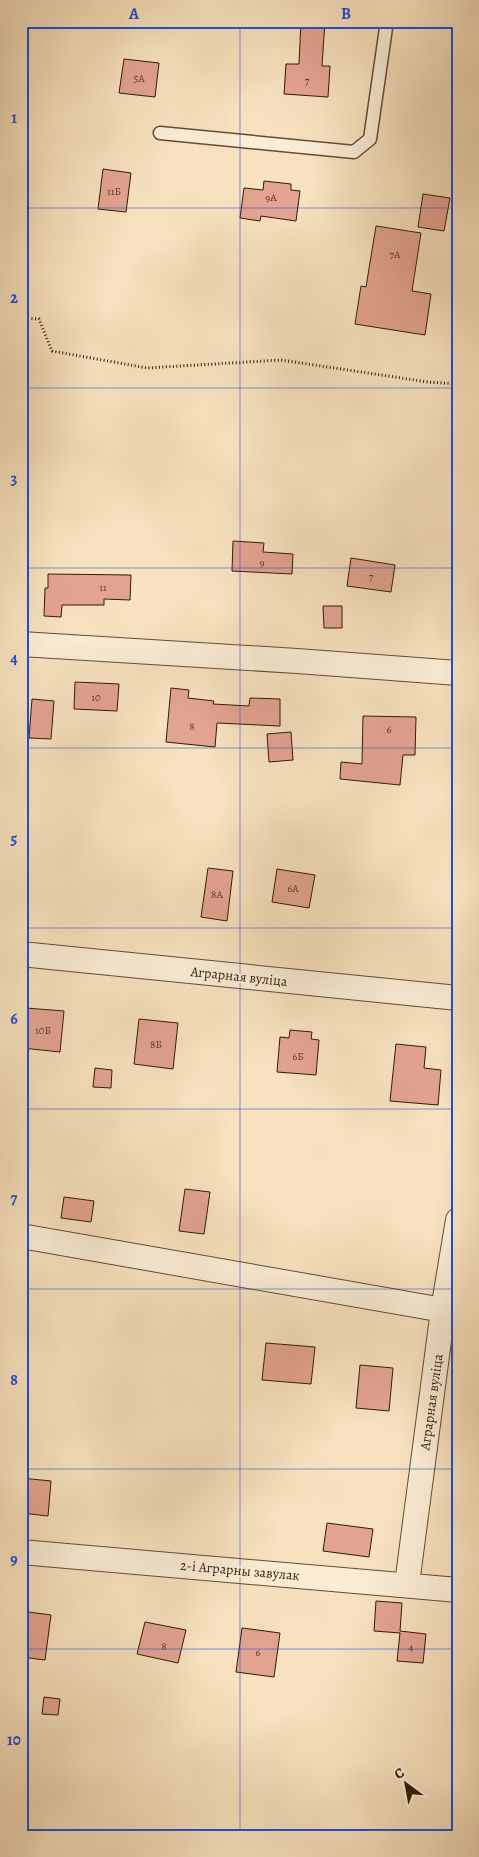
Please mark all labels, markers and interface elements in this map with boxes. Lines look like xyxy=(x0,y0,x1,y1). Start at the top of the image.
text: A xyxy=(128,3,140,25)
text: B xyxy=(341,3,351,25)
house number: 5А xyxy=(133,71,145,86)
house number: 7 xyxy=(305,73,310,88)
text: 1 xyxy=(11,107,17,129)
house number: 11Б xyxy=(107,184,121,199)
house number: 9А xyxy=(265,190,277,205)
house number: 7А xyxy=(389,247,401,262)
text: 2 xyxy=(10,287,18,309)
text: 3 xyxy=(11,468,18,490)
house number: 9 xyxy=(259,555,265,570)
house number: 7 xyxy=(369,569,374,584)
house number: 11 xyxy=(99,580,107,595)
text: 4 xyxy=(10,648,18,670)
house number: 10 xyxy=(91,690,101,705)
house number: 8 xyxy=(189,719,195,734)
house number: 6 xyxy=(386,722,392,737)
text: 5 xyxy=(11,828,18,850)
house number: 6А xyxy=(287,881,299,896)
house number: 8А xyxy=(211,887,223,902)
street label: Аграрная вуліца xyxy=(189,962,289,991)
text: 6 xyxy=(10,1008,18,1030)
house number: 10Б xyxy=(35,1023,51,1038)
house number: 8Б xyxy=(150,1037,162,1052)
house number: 6Б xyxy=(292,1049,304,1064)
text: 7 xyxy=(11,1188,18,1210)
street label: Аграрная вуліца xyxy=(415,1352,448,1453)
text: 8 xyxy=(10,1369,18,1391)
text: 9 xyxy=(10,1549,18,1571)
street label: 2-і Аграрны завулак xyxy=(179,1556,301,1585)
house number: 8 xyxy=(161,1639,167,1654)
house number: 4 xyxy=(409,1640,414,1655)
house number: 6 xyxy=(255,1645,261,1660)
text: 10 xyxy=(7,1729,21,1751)
north arrow xyxy=(382,1760,432,1810)
text: С xyxy=(391,1763,408,1784)

